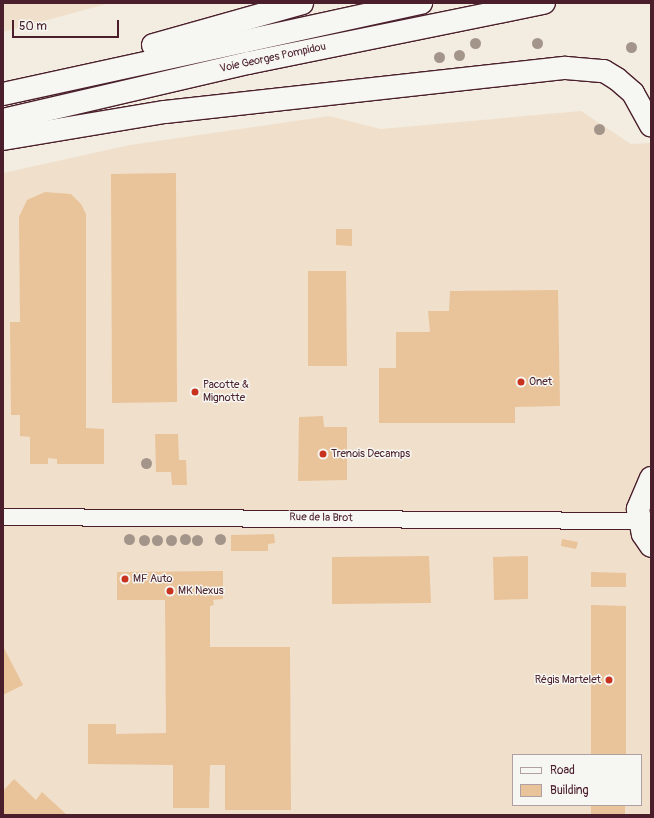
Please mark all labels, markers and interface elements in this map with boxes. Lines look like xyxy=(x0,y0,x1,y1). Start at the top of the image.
scale bar xyxy=(14,12,121,38)
text: 50 m xyxy=(19,19,47,34)
street label: Voie Georges Pompidou xyxy=(219,40,327,76)
place label: Onet xyxy=(529,375,552,389)
marker: Onet xyxy=(516,377,526,387)
place label: Pacotte & Mignotte xyxy=(203,379,249,405)
marker: Pacotte & Mignotte xyxy=(190,387,200,397)
place label: Trenois Decamps xyxy=(331,447,410,461)
marker: Trenois Decamps xyxy=(318,449,328,459)
street label: Rue de la Brot xyxy=(289,511,353,525)
place label: MF Auto xyxy=(133,572,173,586)
marker: MF Auto xyxy=(120,574,130,584)
place label: MK Nexus xyxy=(178,584,224,598)
marker: MK Nexus xyxy=(165,586,175,596)
place label: Régis Martelet xyxy=(535,673,601,687)
marker: Régis Martelet xyxy=(604,675,614,685)
legend xyxy=(512,754,642,806)
text: Road xyxy=(550,763,575,778)
text: Building xyxy=(550,783,589,798)

